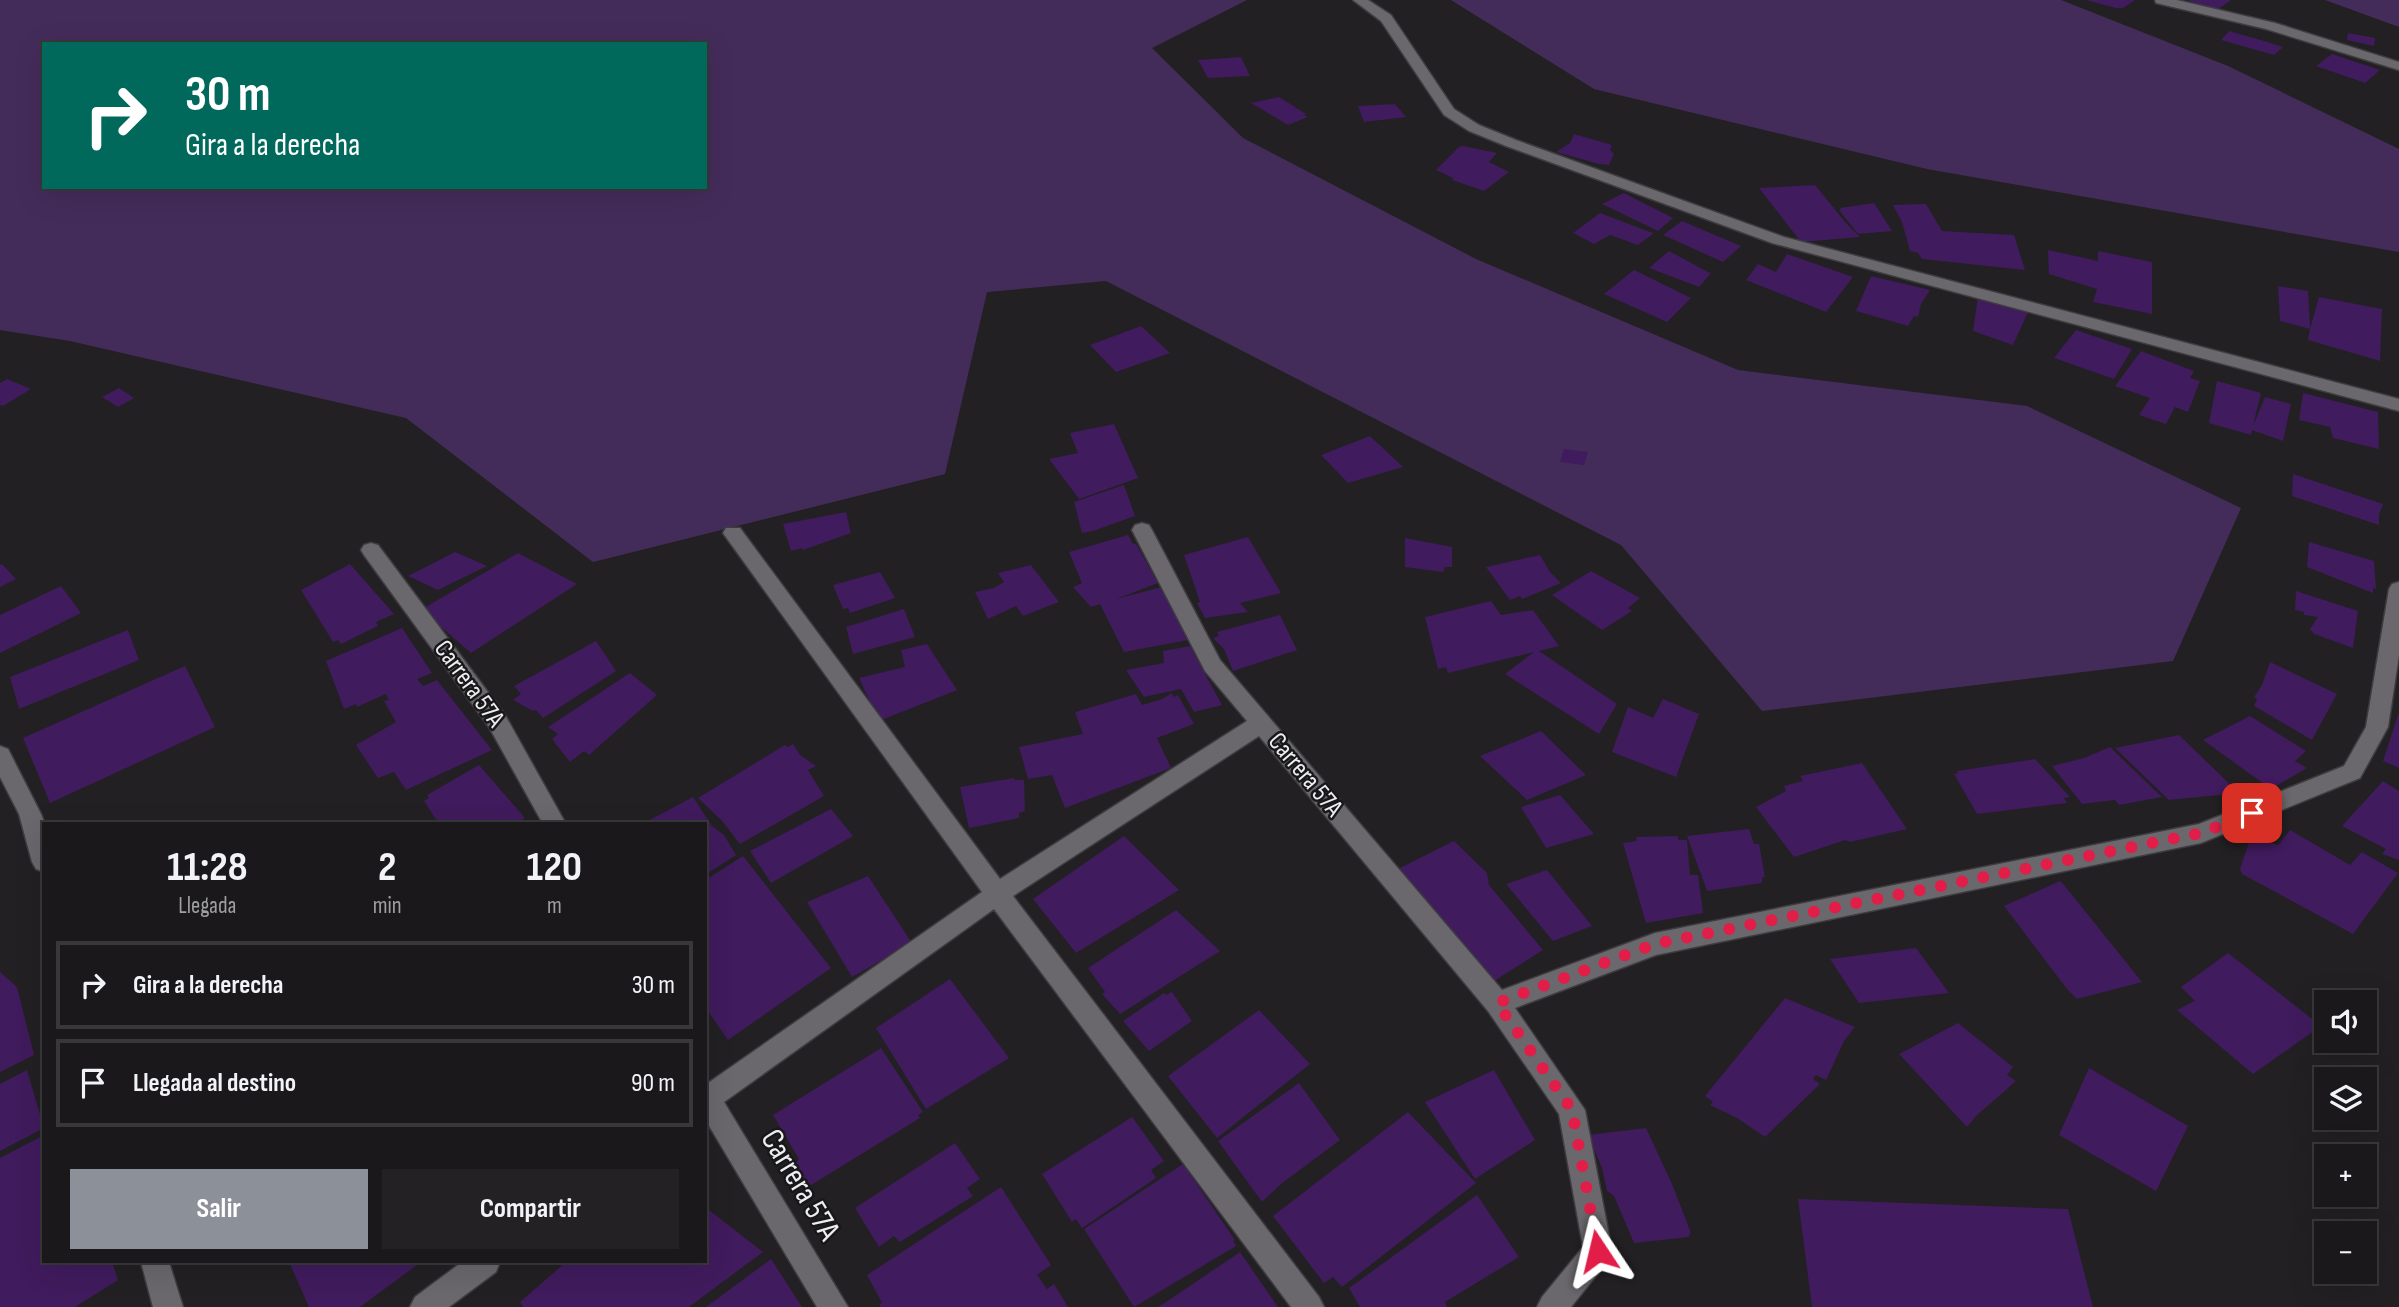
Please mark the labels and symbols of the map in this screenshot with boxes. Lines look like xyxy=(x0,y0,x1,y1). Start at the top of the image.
street label: Carrera 57A xyxy=(427,635,511,734)
street label: Carrera 57A xyxy=(1261,727,1349,824)
pin xyxy=(2222,783,2282,843)
street label: Carrera 57A xyxy=(752,1122,848,1248)
position arrow xyxy=(1561,1214,1635,1288)

